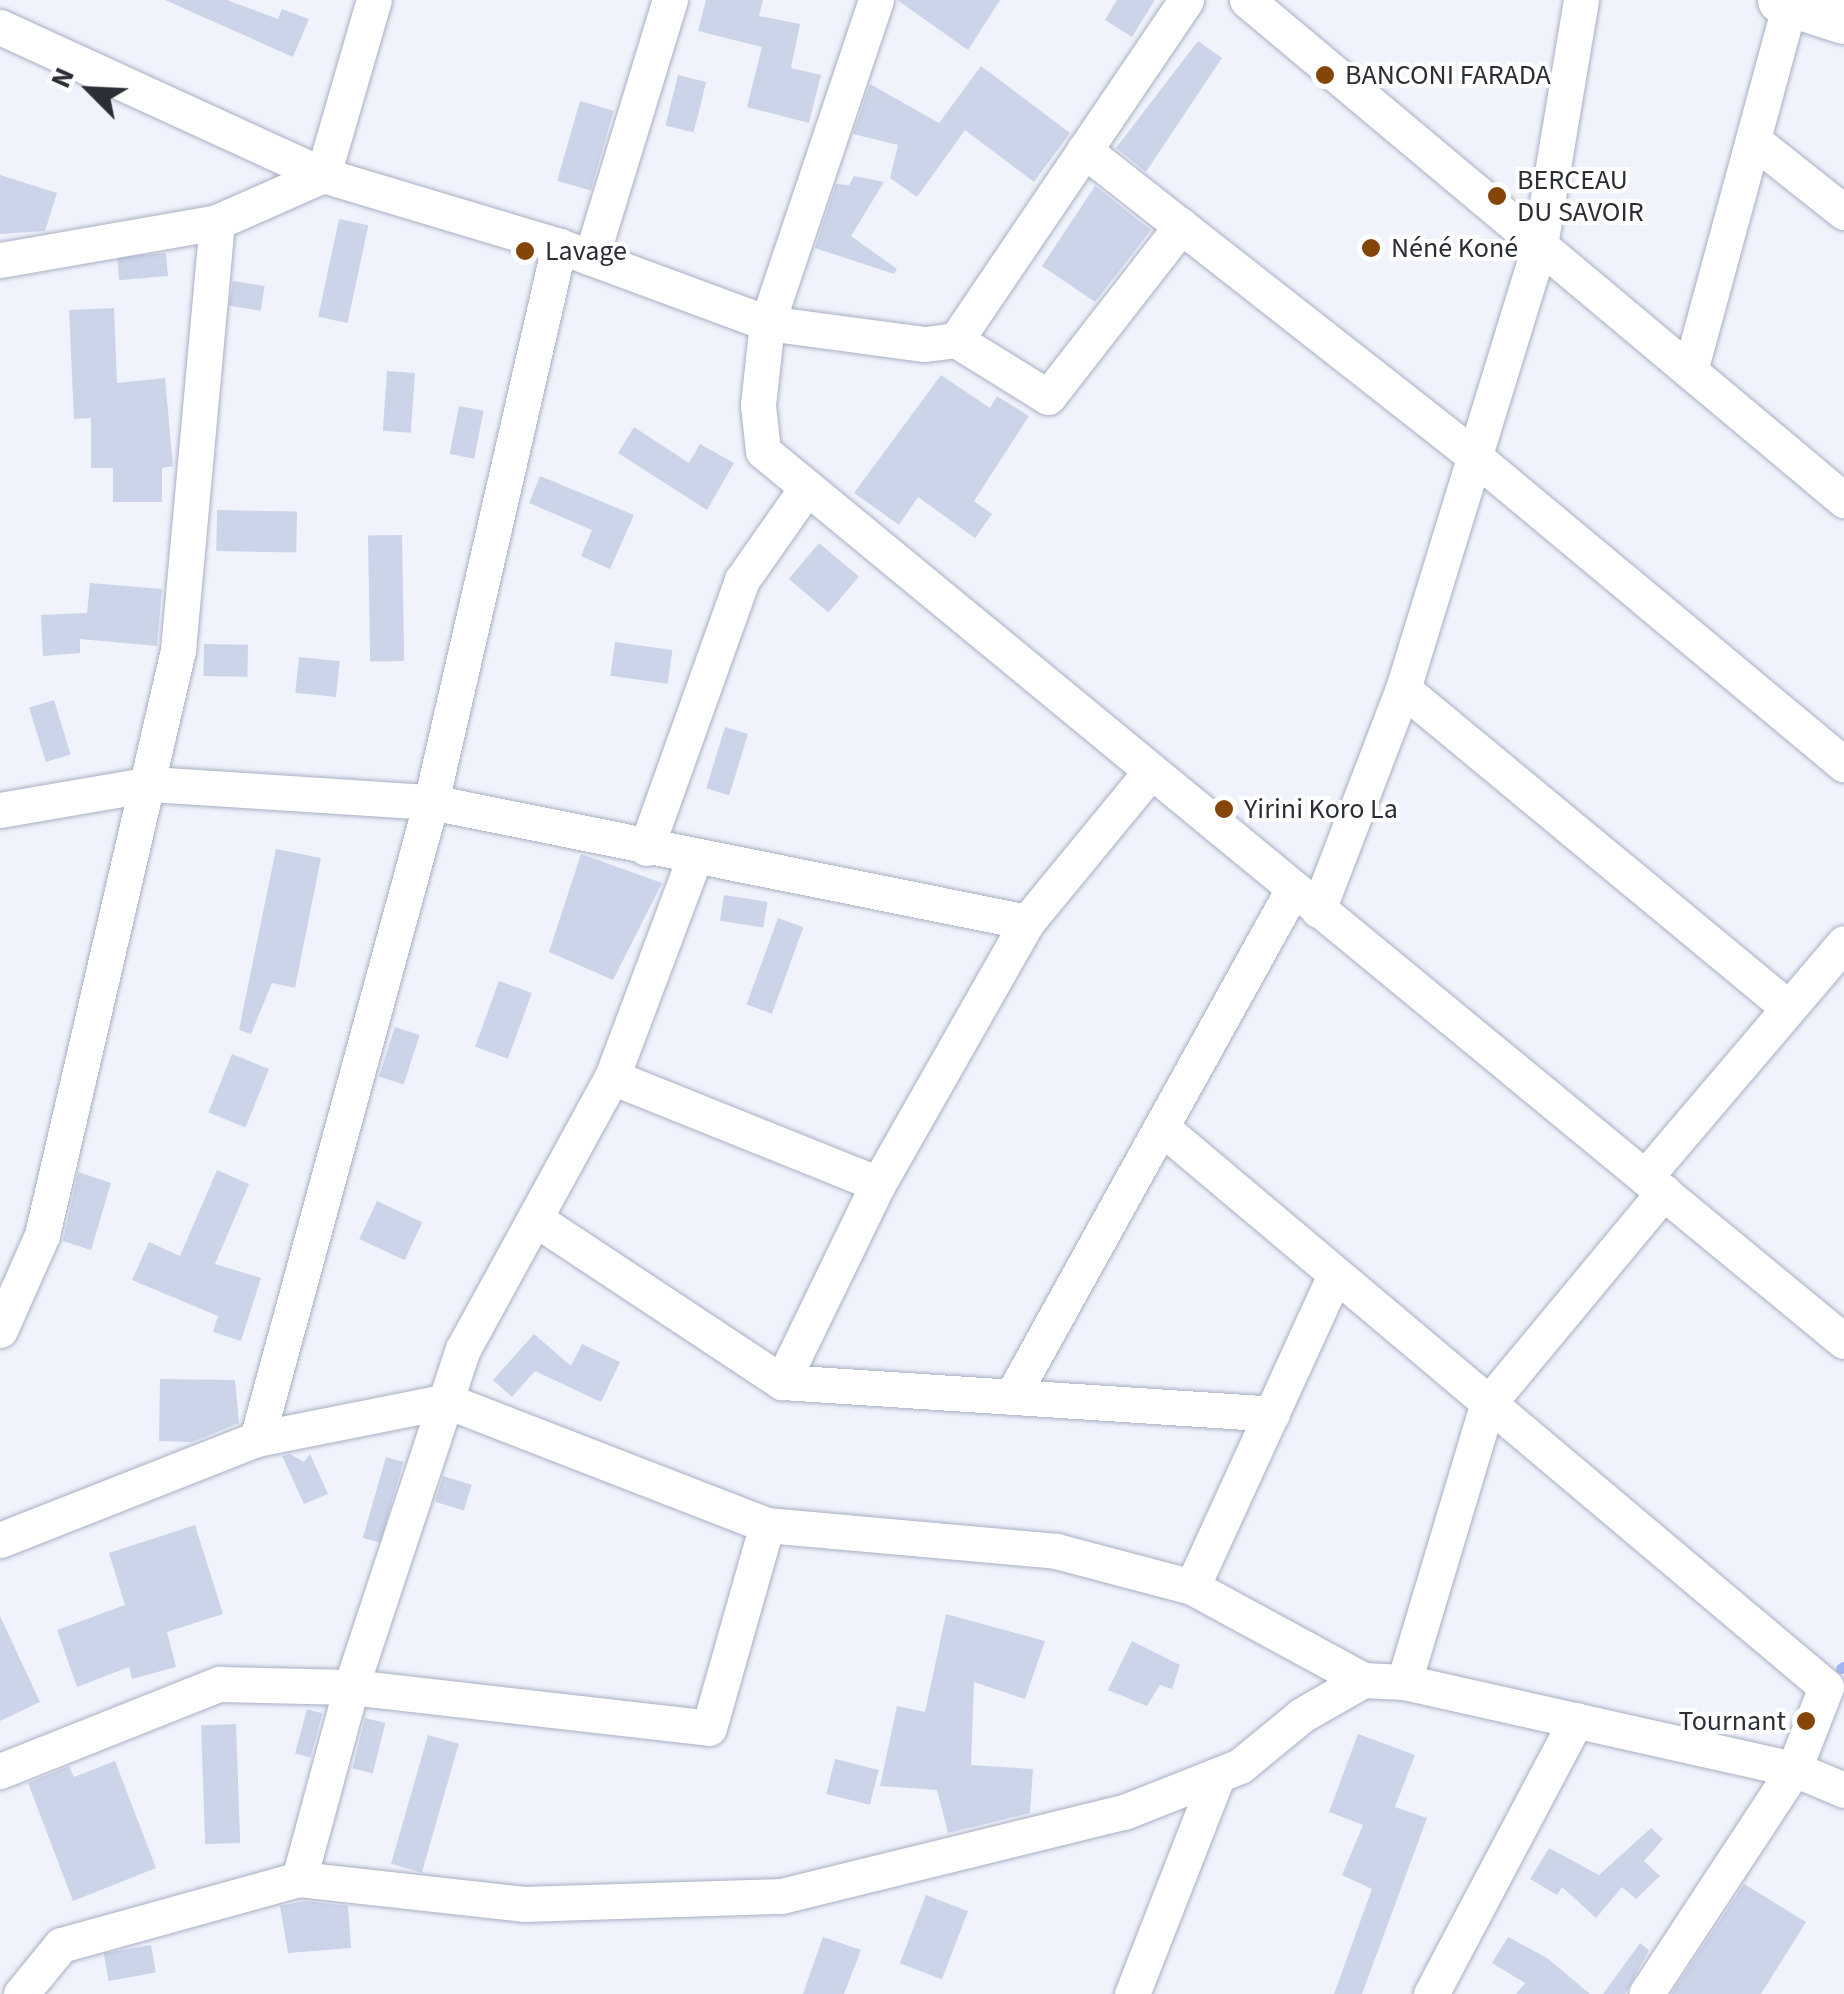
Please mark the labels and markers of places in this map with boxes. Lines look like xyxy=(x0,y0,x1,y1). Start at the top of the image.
place label: BANCONI FARADA xyxy=(1345,58,1551,92)
marker: BANCONI FARADA xyxy=(1314,64,1336,86)
place label: BERCEAU DU SAVOIR xyxy=(1517,163,1644,229)
marker: BERCEAU DU SAVOIR xyxy=(1486,185,1508,207)
place label: Néné Koné xyxy=(1391,231,1518,265)
place label: Lavage xyxy=(545,234,627,268)
marker: Néné Koné xyxy=(1360,237,1382,259)
marker: Lavage xyxy=(514,240,536,262)
place label: Yirini Koro La xyxy=(1244,792,1398,826)
marker: Yirini Koro La xyxy=(1213,798,1235,820)
place label: Tournant xyxy=(1679,1704,1786,1738)
marker: Tournant xyxy=(1795,1710,1817,1732)

